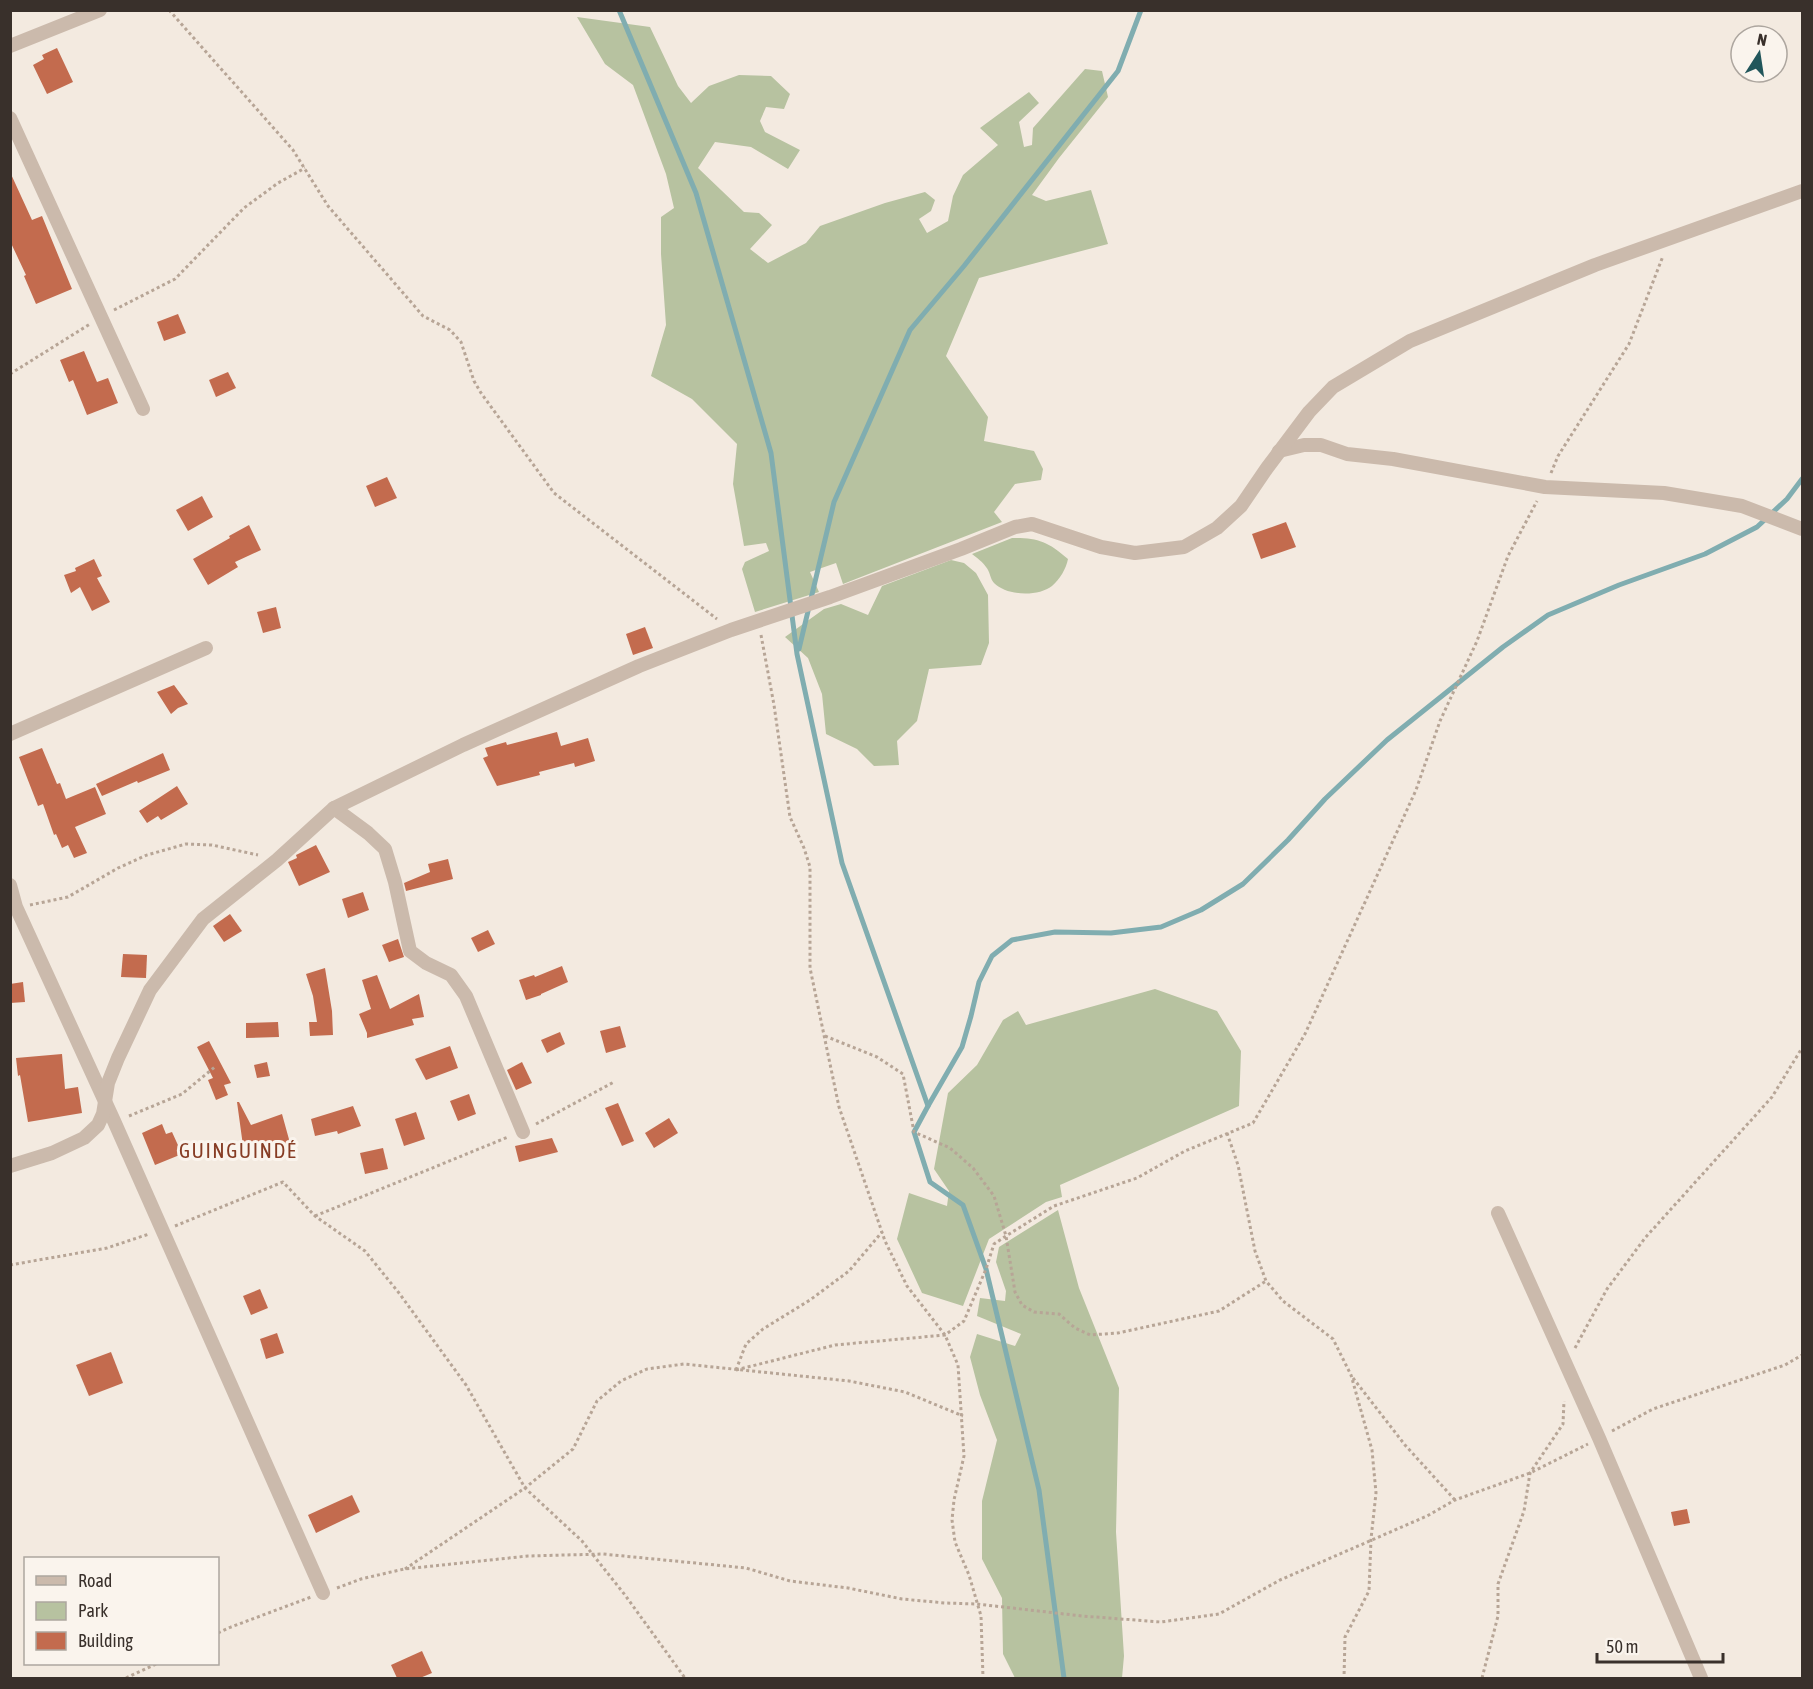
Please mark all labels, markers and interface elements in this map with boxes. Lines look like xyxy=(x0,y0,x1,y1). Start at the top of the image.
north arrow xyxy=(1729,24,1789,84)
text: N xyxy=(1756,30,1769,49)
district label: GUINGUINDÉ xyxy=(179,1138,297,1162)
legend xyxy=(24,1557,219,1665)
text: Road xyxy=(78,1570,112,1591)
text: Park xyxy=(78,1600,108,1621)
scale bar xyxy=(1597,1626,1723,1664)
text: Building xyxy=(78,1630,133,1651)
text: 50 m xyxy=(1606,1636,1638,1657)

